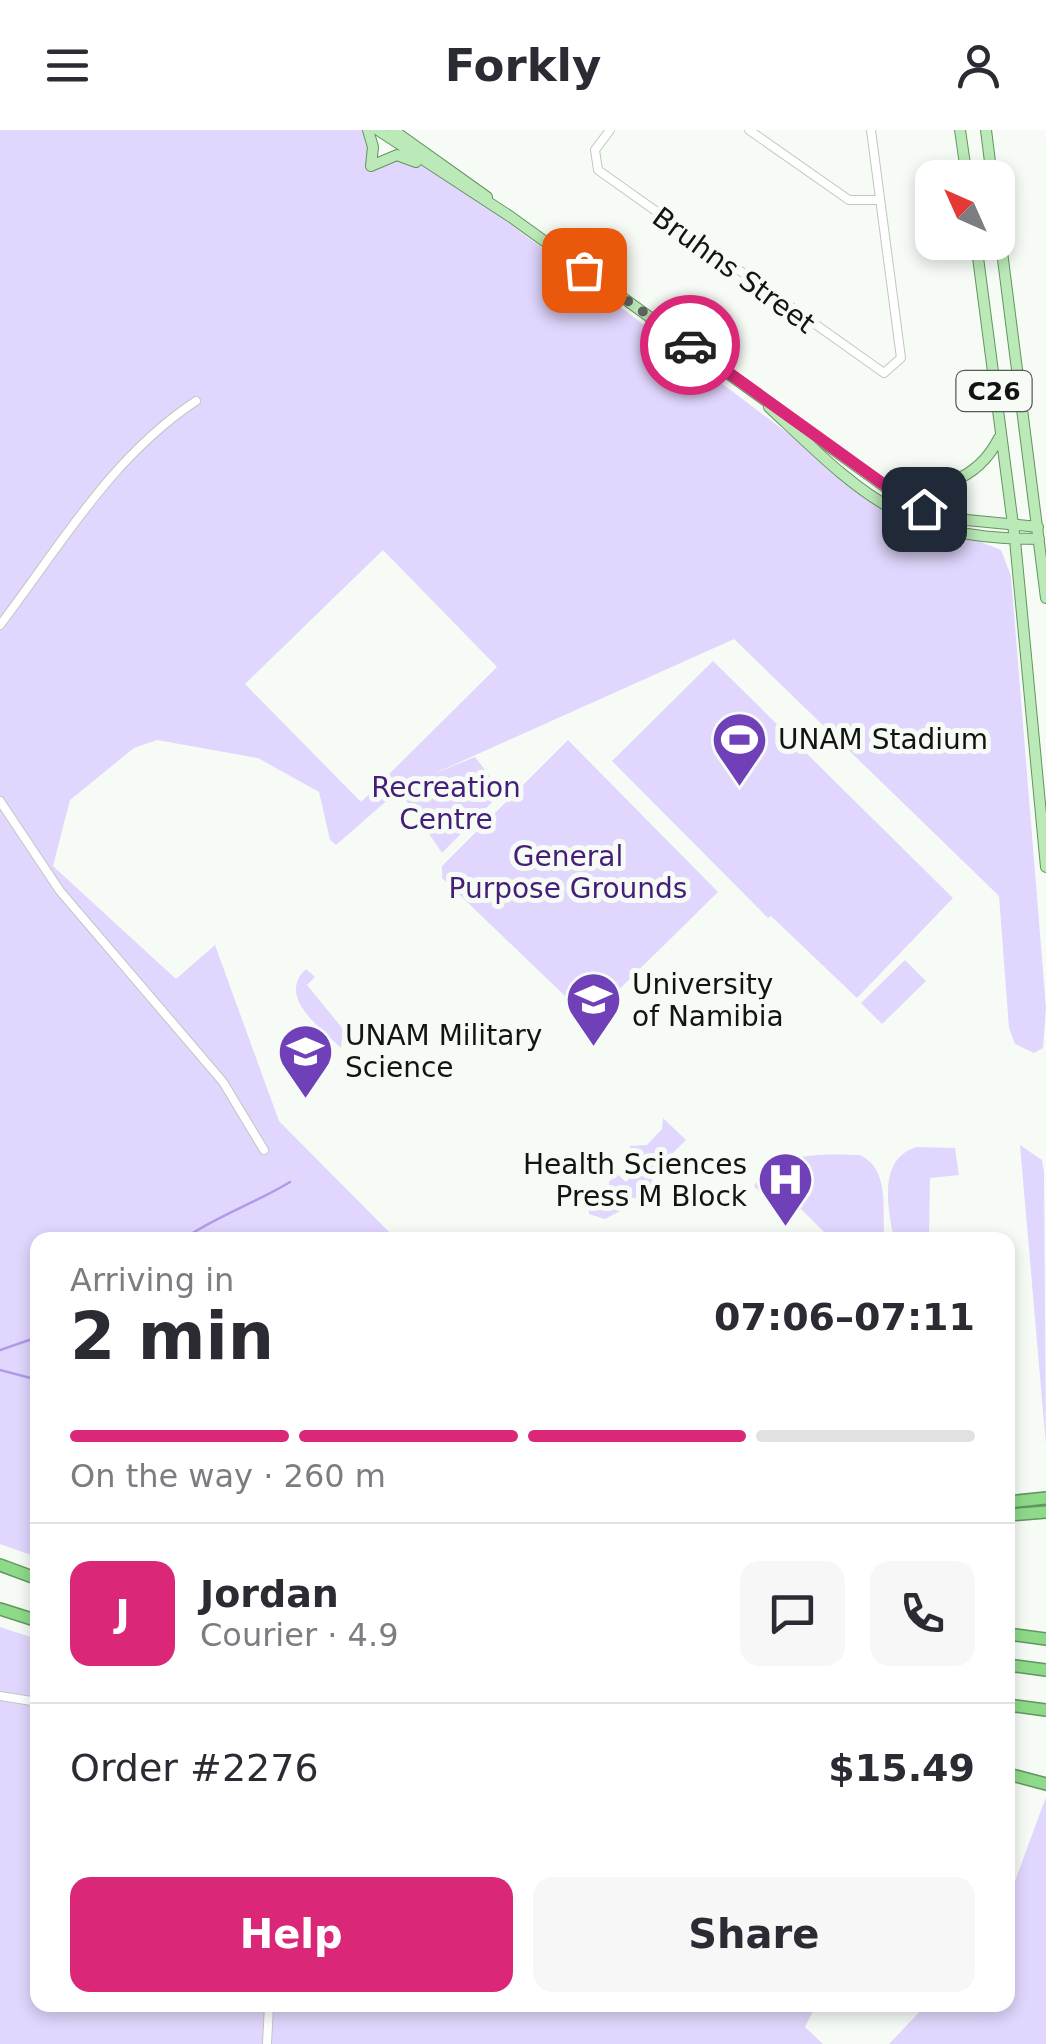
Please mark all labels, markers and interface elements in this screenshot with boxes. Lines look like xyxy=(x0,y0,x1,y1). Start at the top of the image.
icon: menu xyxy=(40,38,95,93)
icon: person xyxy=(951,38,1006,93)
text: Forkly xyxy=(445,39,601,92)
north arrow xyxy=(915,160,1015,260)
map controls xyxy=(915,160,1015,260)
street label: Bruhns Street xyxy=(646,200,821,340)
pin xyxy=(542,228,627,313)
icon: bag xyxy=(557,243,612,298)
courier xyxy=(640,295,740,395)
icon: car xyxy=(663,318,718,373)
road number: C26 xyxy=(956,371,1032,411)
pin xyxy=(882,467,967,552)
icon: home xyxy=(897,482,952,537)
sports icon: UNAM Stadium xyxy=(709,709,769,788)
place label: UNAM Stadium xyxy=(778,723,988,756)
park label: Recreation Centre xyxy=(371,771,521,836)
park label: General Purpose Grounds xyxy=(449,840,687,905)
place label: University of Namibia xyxy=(632,968,784,1033)
school or university icon: University of Namibia xyxy=(563,970,623,1049)
place label: UNAM Military Science xyxy=(345,1019,542,1084)
school or university icon: UNAM Military Science xyxy=(276,1021,336,1100)
place label: Health Sciences Press M Block xyxy=(523,1148,748,1213)
hospital icon: Health Sciences Press M Block xyxy=(756,1150,816,1229)
text: Arriving in xyxy=(70,1261,234,1299)
text: 07:06–07:11 xyxy=(714,1295,975,1339)
text: 2 min xyxy=(70,1299,274,1374)
text: On the way · 260 m xyxy=(70,1457,386,1495)
button: chat xyxy=(740,1561,845,1666)
button: phone xyxy=(870,1561,975,1666)
text: Jordan xyxy=(200,1572,339,1616)
text: J xyxy=(115,1591,130,1635)
text: Courier · 4.9 xyxy=(200,1616,399,1654)
text: Order #2276 xyxy=(70,1746,319,1790)
text: $15.49 xyxy=(828,1746,975,1790)
button: Help xyxy=(70,1877,513,1992)
button: Share xyxy=(533,1877,975,1992)

